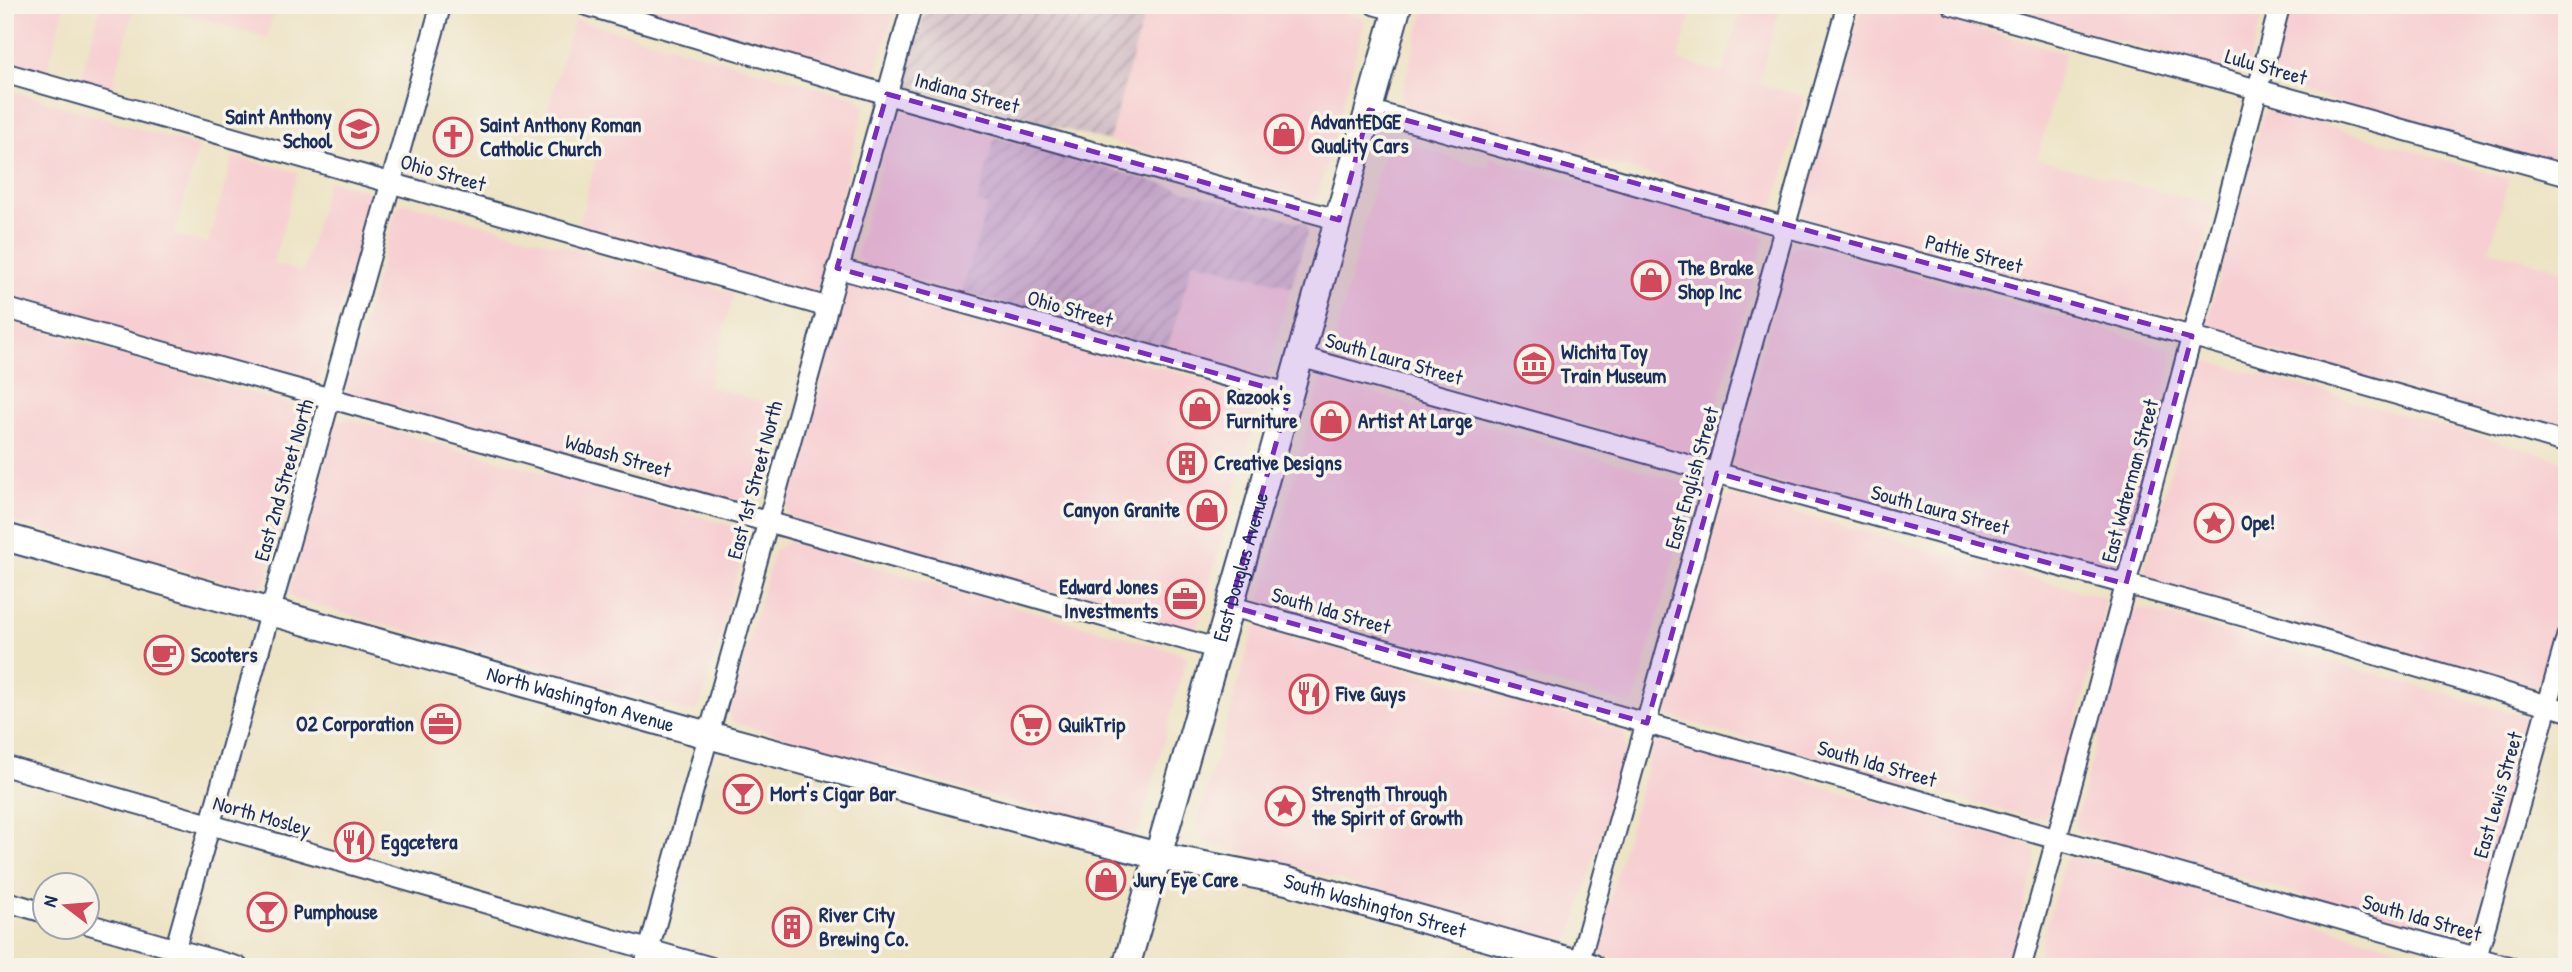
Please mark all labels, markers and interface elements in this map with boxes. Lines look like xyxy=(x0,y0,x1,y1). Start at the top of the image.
street label: Lulu Street xyxy=(2222,41,2311,92)
street label: Indiana Street xyxy=(912,65,1023,121)
place label: Saint Anthony School xyxy=(225,102,332,155)
place label: AdvantEDGE Quality Cars xyxy=(1311,107,1409,161)
school or university icon: Saint Anthony School xyxy=(338,108,380,150)
place label: Saint Anthony Roman Catholic Church xyxy=(480,110,642,163)
shop icon: AdvantEDGE Quality Cars xyxy=(1263,113,1305,155)
church icon: Saint Anthony Roman Catholic Church xyxy=(432,116,474,158)
street label: Ohio Street xyxy=(397,147,490,199)
street label: Pattie Street xyxy=(1922,227,2027,281)
place label: The Brake Shop Inc xyxy=(1677,253,1755,307)
shop icon: The Brake Shop Inc xyxy=(1630,259,1672,301)
street label: Ohio Street xyxy=(1024,283,1117,335)
street label: South Laura Street xyxy=(1322,325,1467,392)
place label: Wichita Toy Train Museum xyxy=(1560,337,1666,390)
museum icon: Wichita Toy Train Museum xyxy=(1513,343,1555,385)
place label: Razook's Furniture xyxy=(1226,382,1298,435)
shop icon: Razook's Furniture xyxy=(1179,388,1221,430)
street label: East 2nd Street North xyxy=(246,395,321,564)
street label: East Waterman Street xyxy=(2094,395,2165,566)
street label: East 1st Street North xyxy=(719,397,790,562)
shop icon: Artist At Large xyxy=(1310,400,1352,442)
street label: East English Street xyxy=(1657,403,1726,552)
place label: Artist At Large xyxy=(1358,406,1473,436)
street label: Wabash Street xyxy=(562,427,675,485)
building icon: Creative Designs xyxy=(1166,442,1208,484)
place label: Creative Designs xyxy=(1214,448,1342,478)
street label: South Laura Street xyxy=(1868,477,2013,542)
shop icon: Canyon Granite xyxy=(1186,489,1228,531)
street label: East Douglas Avenue xyxy=(1205,489,1275,645)
place label: Canyon Granite xyxy=(1063,495,1181,525)
place icon: Ope! xyxy=(2193,502,2235,544)
place label: Ope! xyxy=(2241,508,2275,538)
place label: Edward Jones Investments xyxy=(1059,572,1158,625)
office icon: Edward Jones Investments xyxy=(1164,578,1206,620)
street label: South Ida Street xyxy=(1268,580,1395,642)
cafe icon: Scooters xyxy=(143,634,185,676)
place label: Scooters xyxy=(191,640,257,669)
street label: North Washington Avenue xyxy=(484,659,678,739)
restaurant icon: Five Guys xyxy=(1288,673,1330,715)
place label: Five Guys xyxy=(1335,679,1406,709)
office icon: O2 Corporation xyxy=(420,703,462,745)
supermarket icon: QuikTrip xyxy=(1010,704,1052,746)
place label: O2 Corporation xyxy=(296,709,414,739)
place label: QuikTrip xyxy=(1058,710,1126,740)
street label: East Lewis Street xyxy=(2466,728,2530,861)
street label: South Ida Street xyxy=(1814,733,1941,795)
bar icon: Mort's Cigar Bar xyxy=(722,773,764,815)
place label: Mort's Cigar Bar xyxy=(770,779,897,809)
place label: Strength Through the Spirit of Growth xyxy=(1311,779,1463,833)
place icon: Strength Through the Spirit of Growth xyxy=(1264,785,1306,827)
street label: North Mosley xyxy=(210,788,315,843)
restaurant icon: Eggcetera xyxy=(333,821,375,863)
place label: Eggcetera xyxy=(381,827,458,857)
shop icon: Jury Eye Care xyxy=(1085,859,1127,901)
place label: Jury Eye Care xyxy=(1133,865,1239,895)
street label: South Washington Street xyxy=(1281,866,1470,945)
north arrow xyxy=(32,870,102,940)
street label: South Ida Street xyxy=(2359,887,2486,949)
bar icon: Pumphouse xyxy=(246,891,288,933)
text: N xyxy=(36,893,64,910)
place label: Pumphouse xyxy=(294,897,379,927)
place label: River City Brewing Co. xyxy=(819,900,909,954)
building icon: River City Brewing Co. xyxy=(771,906,813,948)

